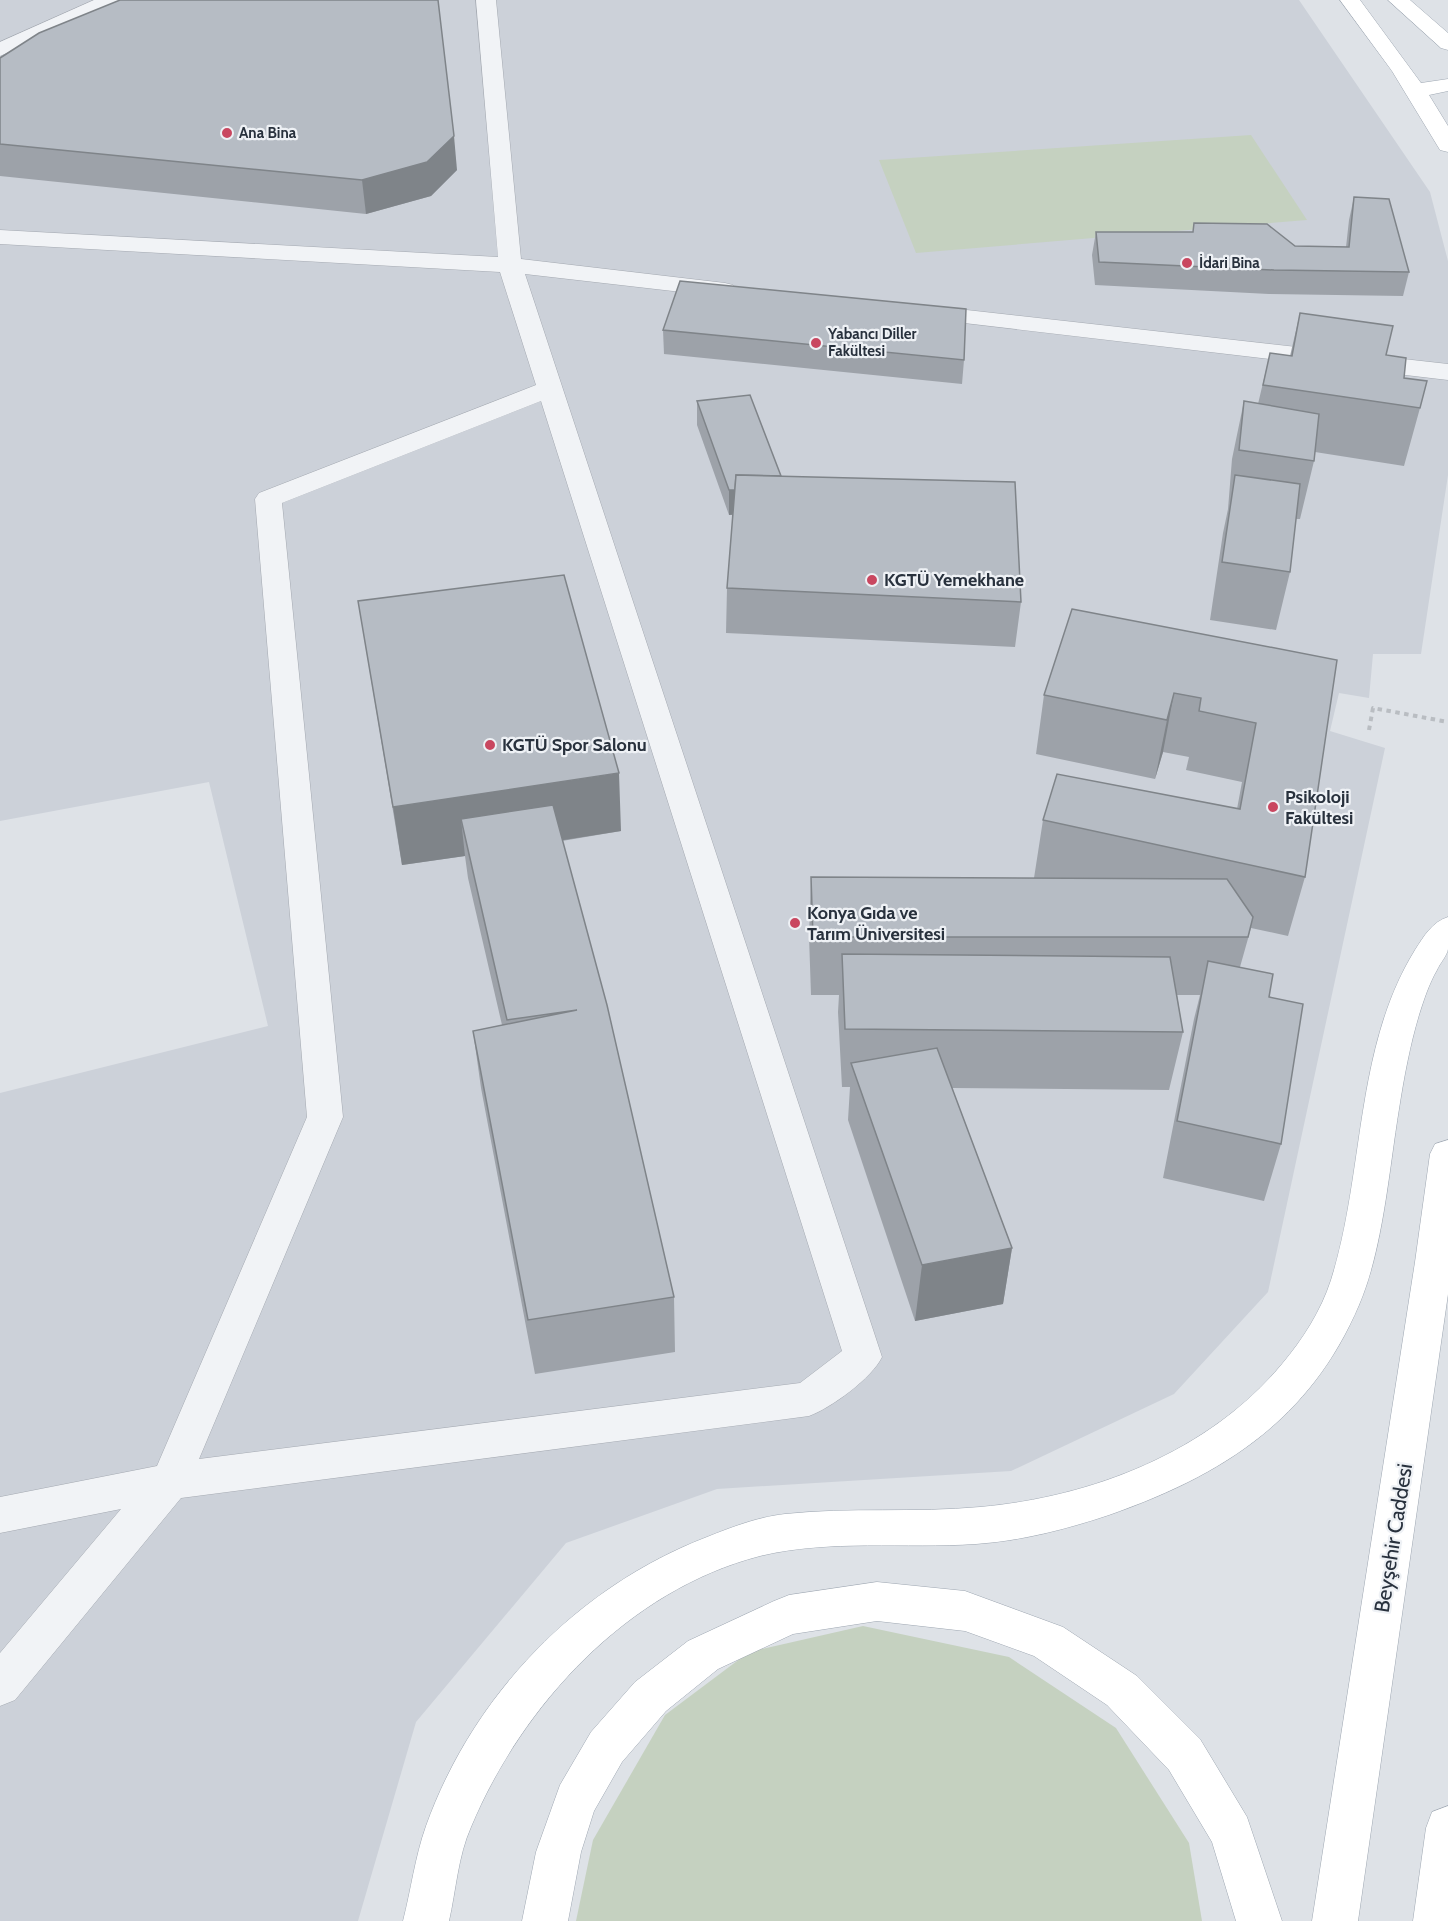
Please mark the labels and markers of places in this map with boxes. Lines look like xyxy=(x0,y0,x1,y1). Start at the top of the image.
place label: Ana Bina xyxy=(239,124,297,142)
marker: Ana Bina xyxy=(220,126,234,140)
place label: İdari Bina xyxy=(1199,254,1260,272)
marker: İdari Bina xyxy=(1180,256,1194,270)
place label: Yabancı Diller Fakültesi xyxy=(827,325,917,360)
marker: Yabancı Diller Fakültesi xyxy=(809,336,823,350)
place label: KGTÜ Yemekhane xyxy=(884,569,1024,591)
marker: KGTÜ Yemekhane xyxy=(865,573,879,587)
place label: KGTÜ Spor Salonu xyxy=(502,734,647,756)
marker: KGTÜ Spor Salonu xyxy=(483,738,497,752)
place label: Psikoloji Fakültesi xyxy=(1285,786,1353,829)
marker: Psikoloji Fakültesi xyxy=(1266,800,1280,814)
place label: Konya Gıda ve Tarım Üniversitesi xyxy=(807,902,945,945)
marker: Konya Gıda ve Tarım Üniversitesi xyxy=(788,916,802,930)

